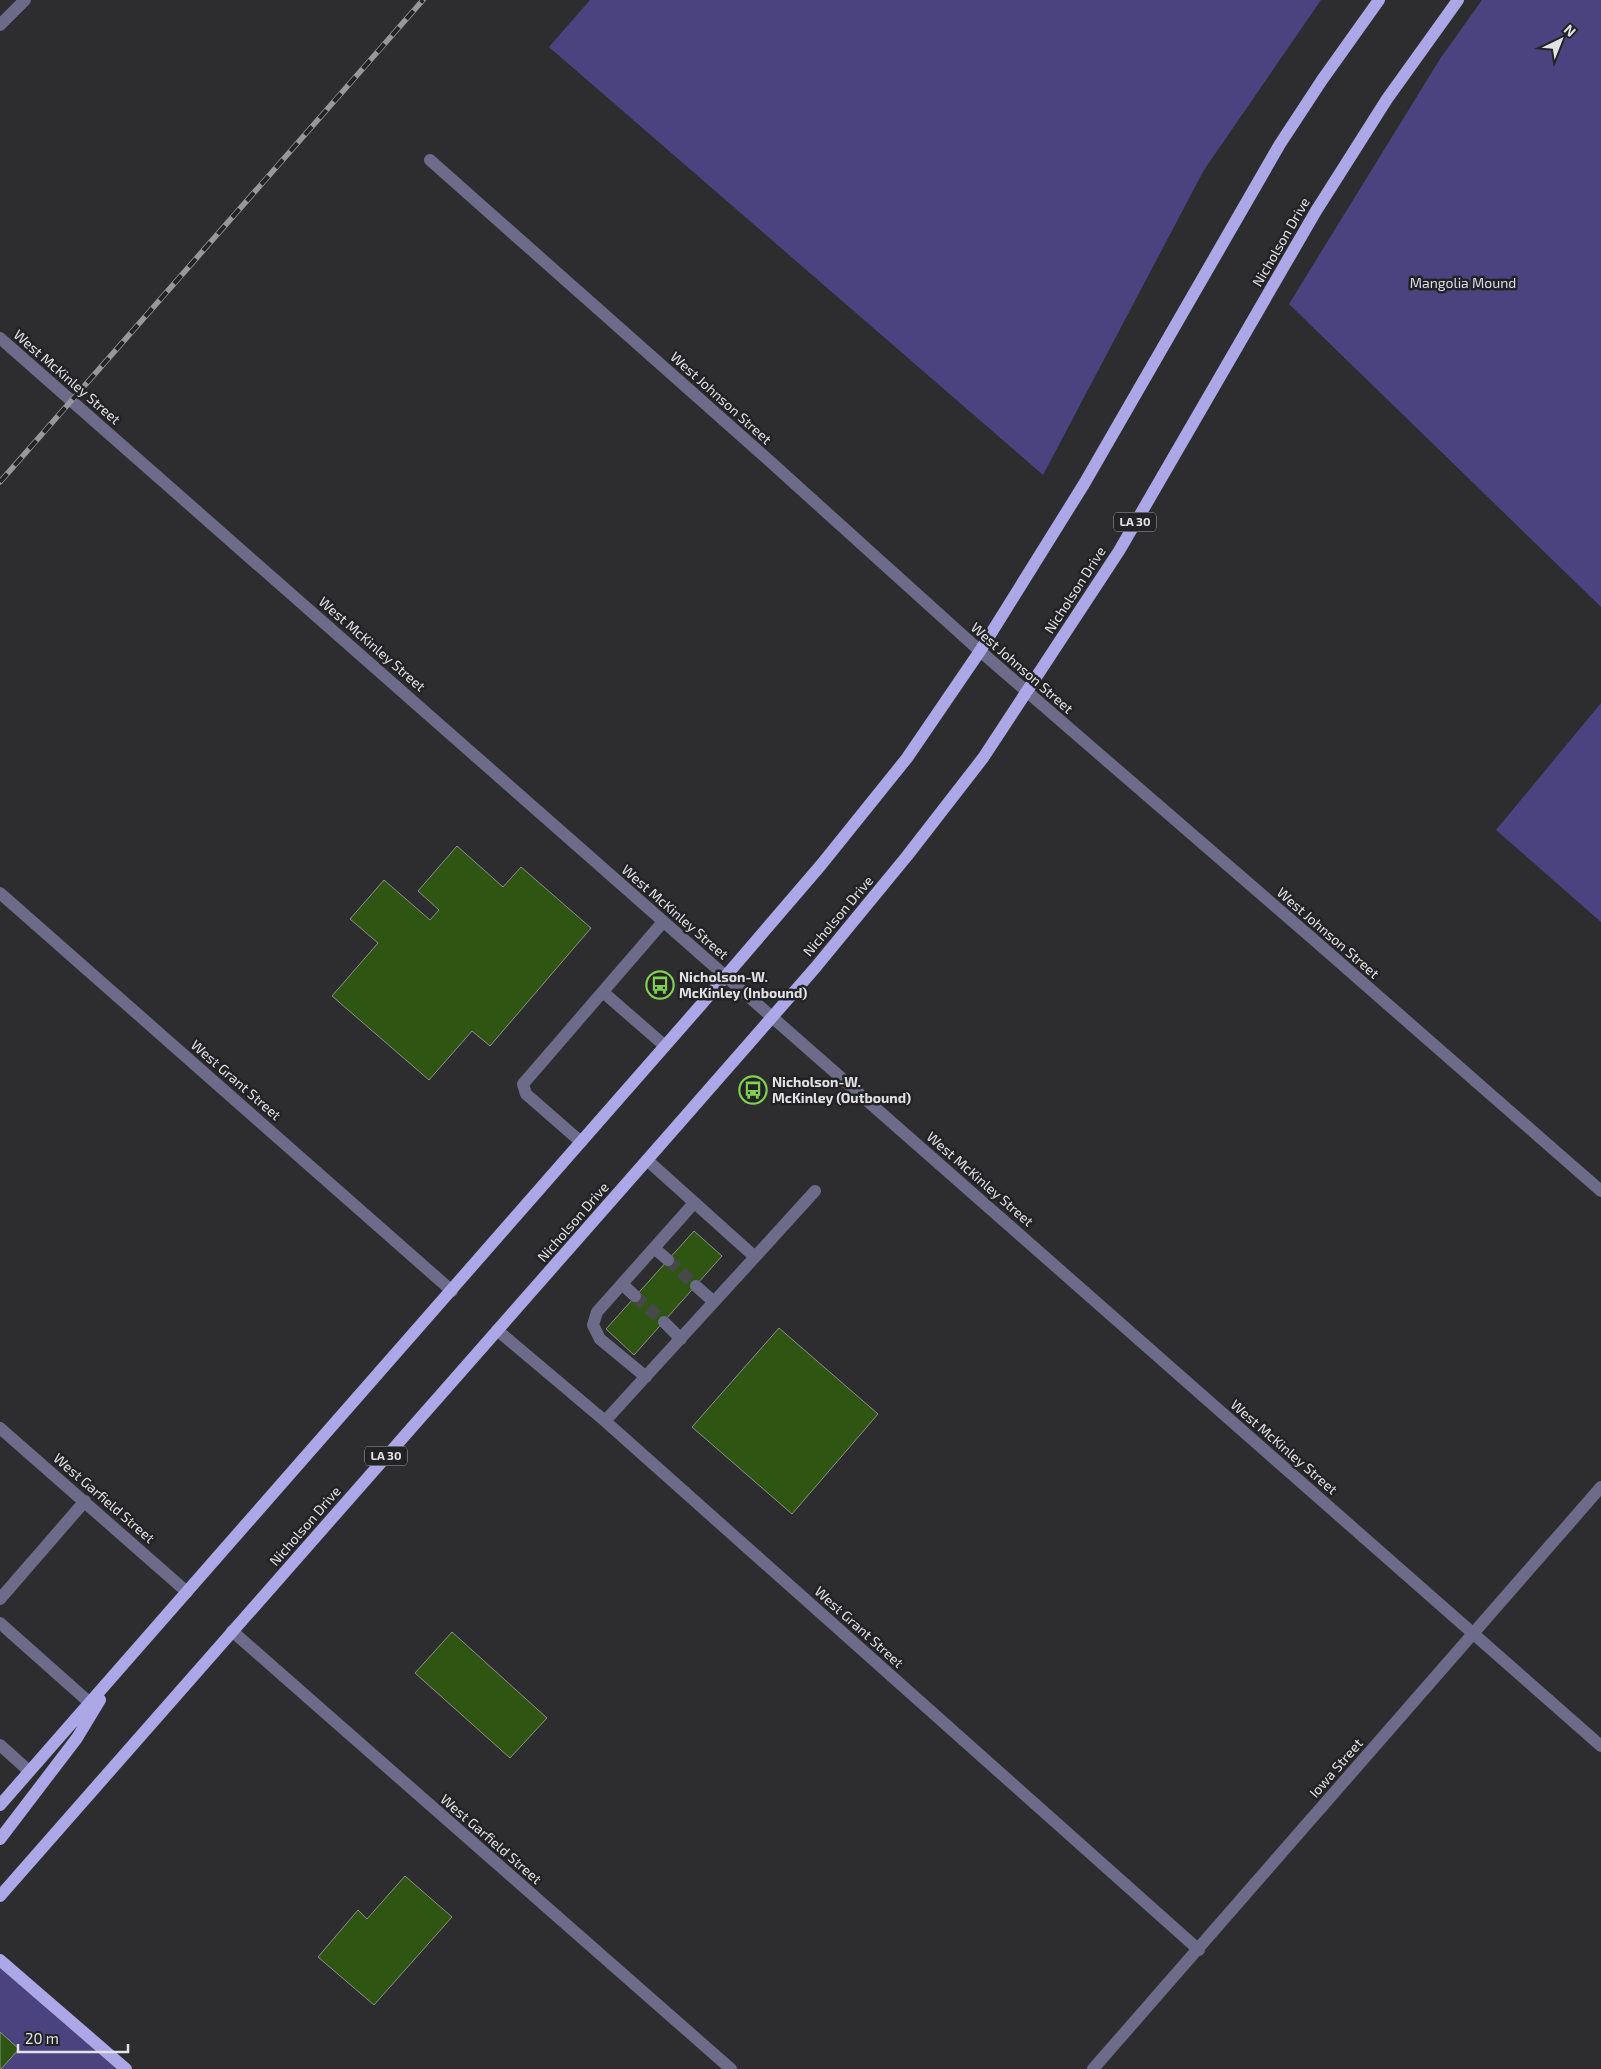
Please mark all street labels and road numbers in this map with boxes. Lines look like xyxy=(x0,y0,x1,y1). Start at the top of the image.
street label: Nicholson Drive xyxy=(1248,194,1313,289)
street label: West McKinley Street xyxy=(10,326,124,428)
street label: West Johnson Street xyxy=(667,348,775,447)
road number: LA 30 xyxy=(1114,512,1156,532)
street label: Nicholson Drive xyxy=(1040,543,1109,636)
street label: West McKinley Street xyxy=(315,593,429,695)
street label: West Johnson Street xyxy=(968,619,1077,717)
street label: West McKinley Street xyxy=(618,861,732,963)
street label: Nicholson Drive xyxy=(799,872,876,959)
street label: West Johnson Street xyxy=(1274,884,1383,982)
street label: West Grant Street xyxy=(188,1036,285,1123)
street label: West McKinley Street xyxy=(923,1128,1037,1230)
street label: Nicholson Drive xyxy=(533,1178,612,1265)
street label: West McKinley Street xyxy=(1227,1396,1341,1498)
road number: LA 30 xyxy=(365,1446,407,1465)
street label: West Garfield Street xyxy=(50,1449,158,1546)
street label: Nicholson Drive xyxy=(265,1482,344,1569)
street label: West Grant Street xyxy=(811,1582,907,1671)
street label: Iowa Street xyxy=(1305,1735,1366,1801)
street label: West Garfield Street xyxy=(437,1790,545,1887)

